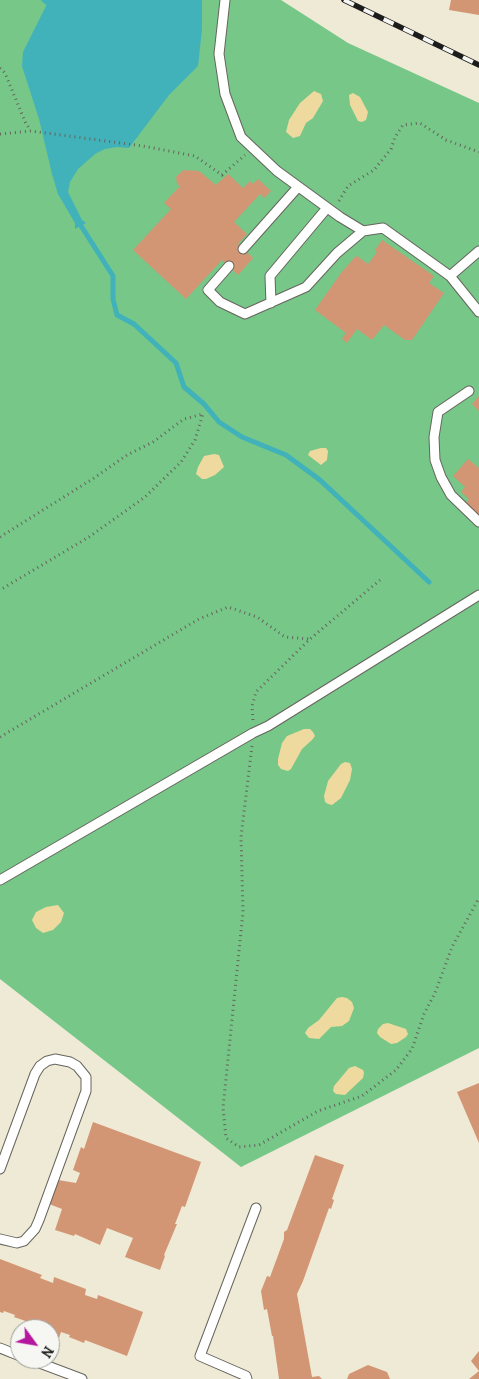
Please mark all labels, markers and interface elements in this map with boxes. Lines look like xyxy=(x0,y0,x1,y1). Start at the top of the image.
north arrow xyxy=(10,1319,60,1369)
text: N xyxy=(37,1342,58,1361)

